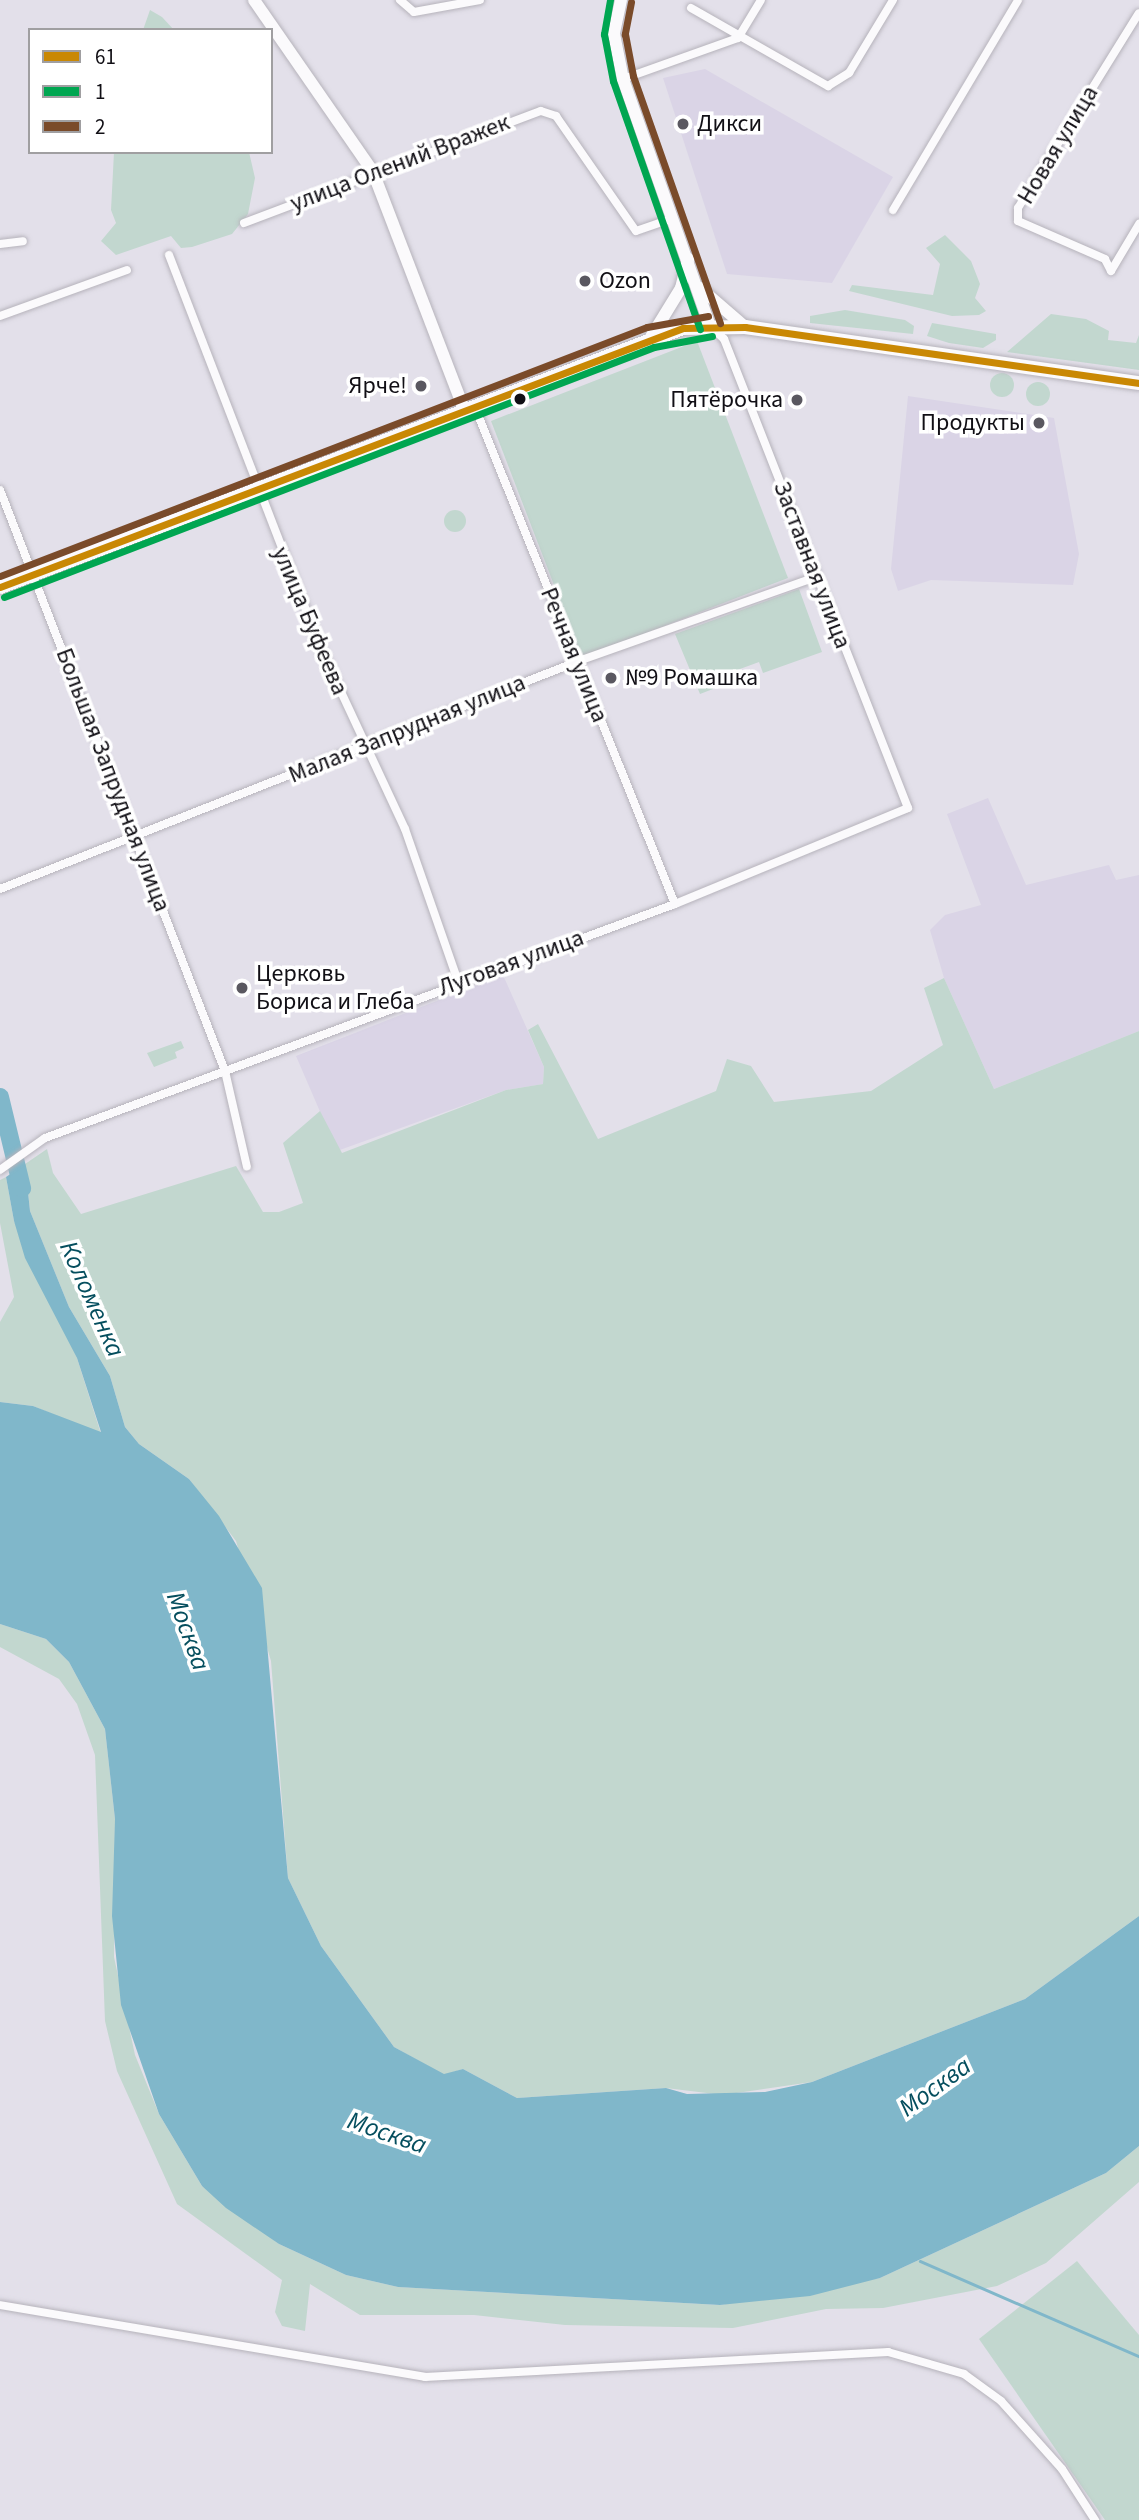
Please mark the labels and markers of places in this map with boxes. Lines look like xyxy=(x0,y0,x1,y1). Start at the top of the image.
place label: Дикси xyxy=(697,110,762,138)
marker: Дикси xyxy=(675,116,691,132)
place label: Ozon xyxy=(599,267,651,295)
marker: Ozon xyxy=(577,273,593,289)
place label: Ярче! xyxy=(349,372,407,400)
marker: Ярче! xyxy=(413,378,429,394)
place label: Пятёрочка xyxy=(670,386,783,414)
unlabelled marker xyxy=(513,392,527,406)
marker: Пятёрочка xyxy=(789,392,805,408)
place label: Продукты xyxy=(921,409,1025,437)
marker: Продукты xyxy=(1031,415,1047,431)
place label: №9 Ромашка xyxy=(625,664,758,692)
marker: №9 Ромашка xyxy=(603,670,619,686)
place label: Церковь Бориса и Глеба xyxy=(256,960,415,1016)
marker: Церковь Бориса и Глеба xyxy=(234,980,250,996)

